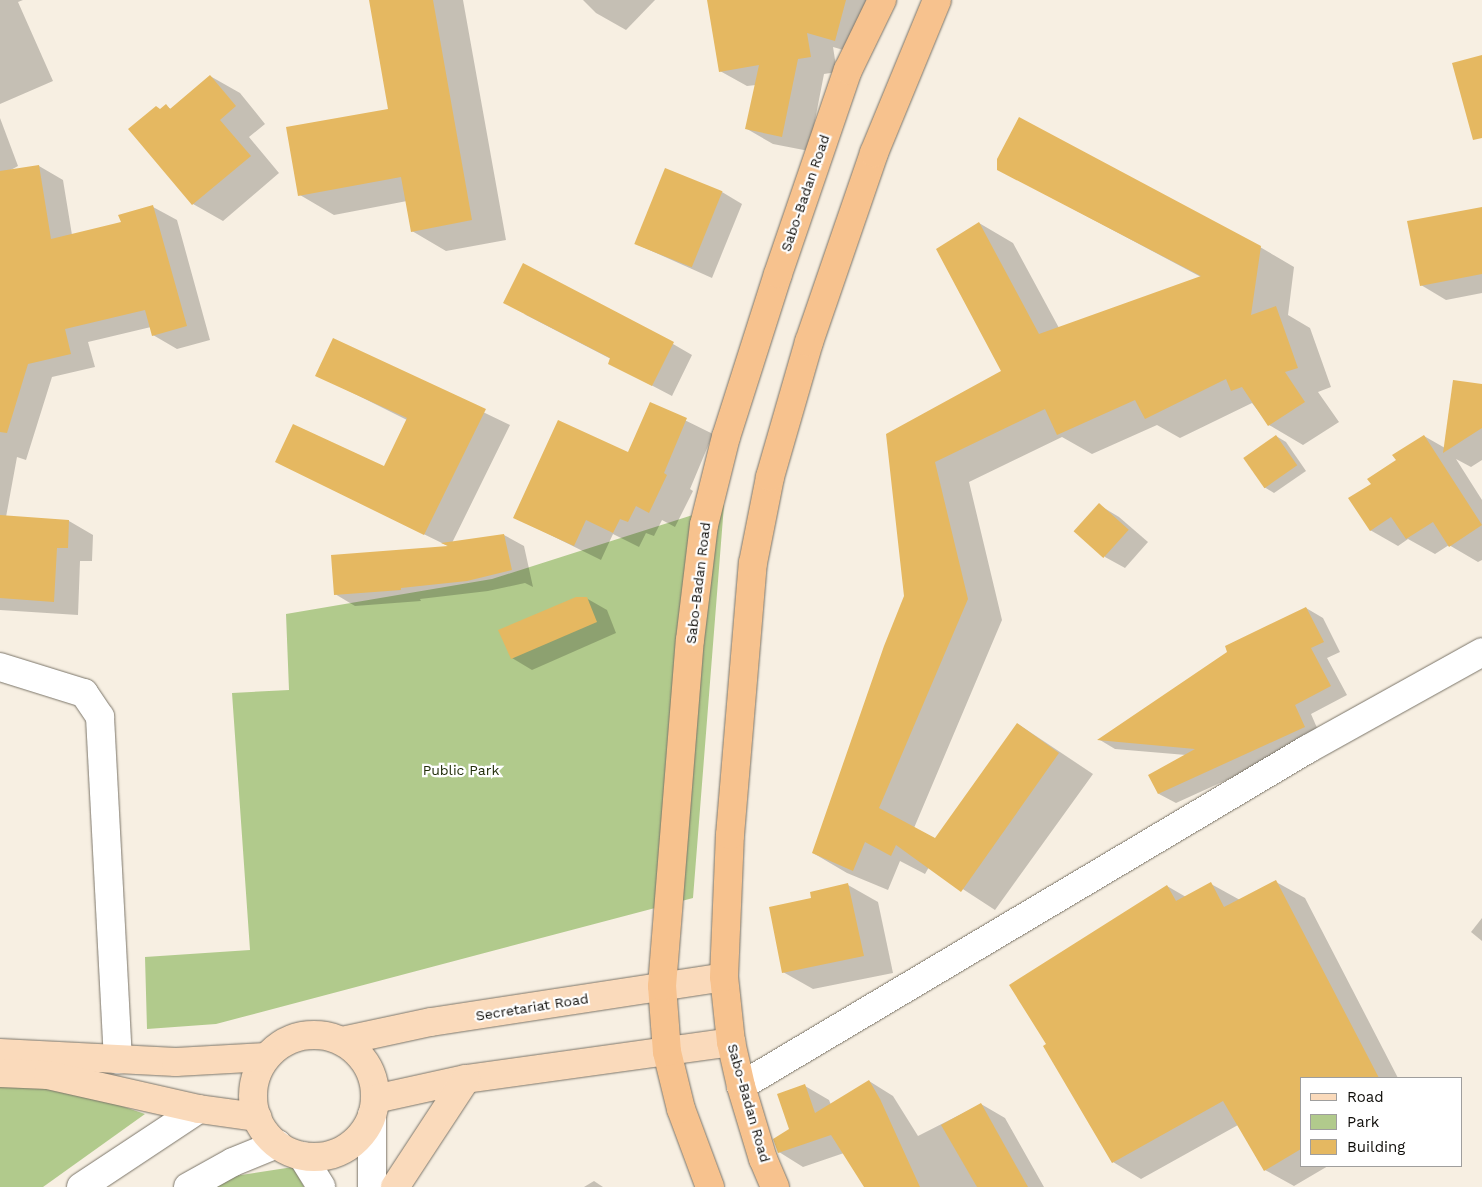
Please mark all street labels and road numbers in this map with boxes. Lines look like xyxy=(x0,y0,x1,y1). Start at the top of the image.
street label: Sabo-Badan Road xyxy=(777,132,833,254)
street label: Sabo-Badan Road xyxy=(682,521,714,645)
street label: Secretariat Road xyxy=(474,990,590,1024)
street label: Sabo-Badan Road xyxy=(724,1042,774,1164)

